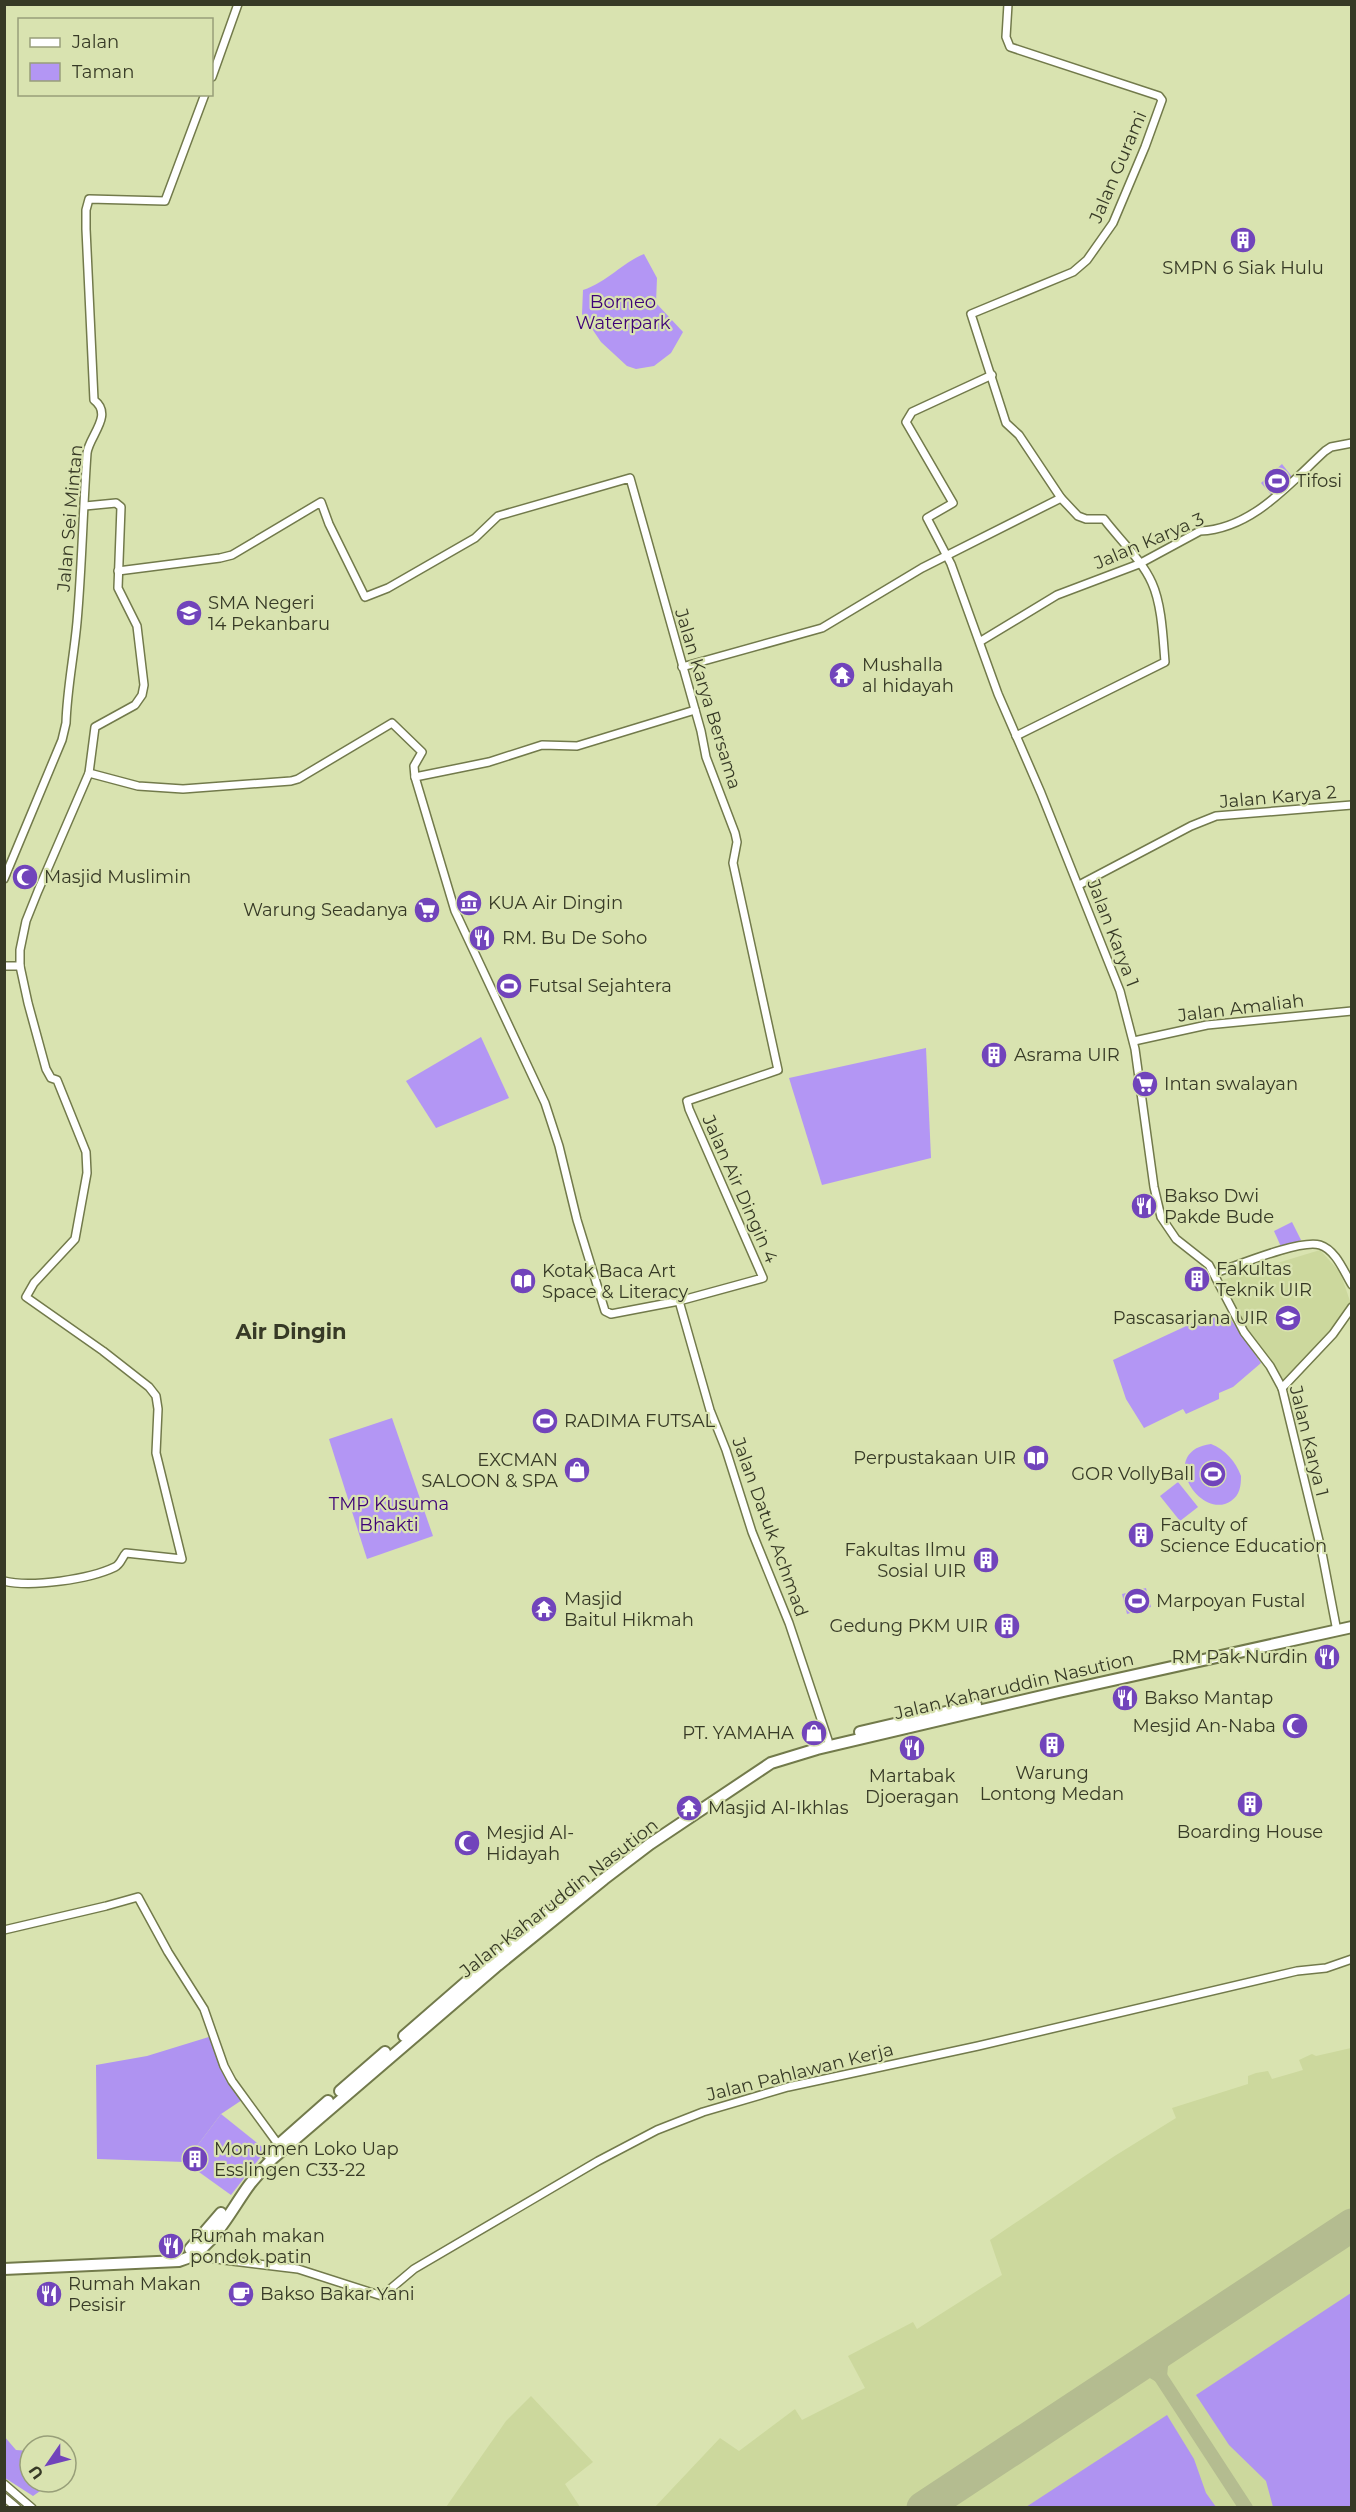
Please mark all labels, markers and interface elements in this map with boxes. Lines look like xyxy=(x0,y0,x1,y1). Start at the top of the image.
legend xyxy=(18,18,213,96)
text: Jalan xyxy=(71,31,119,53)
text: Taman xyxy=(72,61,134,83)
street label: Jalan Gurami xyxy=(1084,108,1151,227)
building icon: SMPN 6 Siak Hulu xyxy=(1228,225,1258,255)
place label: SMPN 6 Siak Hulu xyxy=(1162,257,1324,279)
park label: Borneo Waterpark xyxy=(575,291,671,334)
street label: Jalan Sei Mintan xyxy=(53,444,87,593)
sports icon: Tifosi xyxy=(1262,466,1292,496)
place label: Tifosi xyxy=(1296,470,1342,492)
street label: Jalan Karya 3 xyxy=(1090,508,1207,574)
place label: SMA Negeri 14 Pekanbaru xyxy=(208,592,330,635)
school or university icon: SMA Negeri 14 Pekanbaru xyxy=(174,598,204,628)
street label: Jalan Karya Bersama xyxy=(670,605,746,792)
place label: Mushalla al hidayah xyxy=(862,654,954,697)
temple icon: Mushalla al hidayah xyxy=(827,660,857,690)
street label: Jalan Karya 2 xyxy=(1218,781,1337,813)
mosque icon: Masjid Muslimin xyxy=(10,862,40,892)
place label: Masjid Muslimin xyxy=(44,866,191,888)
street label: Jalan Karya 1 xyxy=(1082,875,1144,990)
museum icon: KUA Air Dingin xyxy=(454,888,484,918)
place label: KUA Air Dingin xyxy=(488,892,623,914)
supermarket icon: Warung Seadanya xyxy=(412,895,442,925)
place label: Warung Seadanya xyxy=(243,899,408,921)
restaurant icon: RM. Bu De Soho xyxy=(467,923,497,953)
place label: RM. Bu De Soho xyxy=(502,927,647,949)
sports icon: Futsal Sejahtera xyxy=(494,971,524,1001)
place label: Futsal Sejahtera xyxy=(528,975,672,997)
street label: Jalan Amaliah xyxy=(1176,989,1305,1027)
building icon: Asrama UIR xyxy=(979,1040,1009,1070)
place label: Asrama UIR xyxy=(1014,1044,1120,1066)
supermarket icon: Intan swalayan xyxy=(1130,1069,1160,1099)
place label: Intan swalayan xyxy=(1164,1073,1298,1095)
street label: Jalan Air Dingin 4 xyxy=(697,1111,783,1266)
place label: Bakso Dwi Pakde Bude xyxy=(1164,1185,1274,1228)
restaurant icon: Bakso Dwi Pakde Bude xyxy=(1129,1191,1159,1221)
place label: Fakultas Teknik UIR xyxy=(1216,1258,1312,1301)
place label: Kotak Baca Art Space & Literacy xyxy=(542,1260,688,1303)
building icon: Fakultas Teknik UIR xyxy=(1182,1264,1212,1294)
library icon: Kotak Baca Art Space & Literacy xyxy=(508,1266,538,1296)
school or university icon: Pascasarjana UIR xyxy=(1273,1303,1303,1333)
place label: Pascasarjana UIR xyxy=(1113,1307,1268,1329)
district label: Air Dingin xyxy=(234,1319,347,1344)
street label: Jalan Karya 1 xyxy=(1284,1382,1333,1499)
sports icon: RADIMA FUTSAL xyxy=(530,1406,560,1436)
place label: RADIMA FUTSAL xyxy=(564,1410,716,1432)
street label: Jalan Datuk Achmad xyxy=(727,1433,813,1620)
library icon: Perpustakaan UIR xyxy=(1021,1443,1051,1473)
place label: Perpustakaan UIR xyxy=(853,1447,1016,1469)
place label: EXCMAN SALOON & SPA xyxy=(421,1449,558,1492)
shop icon: EXCMAN SALOON & SPA xyxy=(562,1455,592,1485)
sports icon: GOR VollyBall xyxy=(1198,1459,1228,1489)
place label: GOR VollyBall xyxy=(1071,1463,1194,1485)
park label: TMP Kusuma Bhakti xyxy=(329,1493,449,1536)
place label: Faculty of Science Education xyxy=(1160,1514,1327,1557)
building icon: Faculty of Science Education xyxy=(1126,1520,1156,1550)
place label: Fakultas Ilmu Sosial UIR xyxy=(844,1539,966,1582)
building icon: Fakultas Ilmu Sosial UIR xyxy=(971,1545,1001,1575)
sports icon: Marpoyan Fustal xyxy=(1122,1586,1152,1616)
place label: Masjid Baitul Hikmah xyxy=(564,1588,694,1631)
place label: Marpoyan Fustal xyxy=(1156,1590,1305,1612)
temple icon: Masjid Baitul Hikmah xyxy=(529,1594,559,1624)
building icon: Gedung PKM UIR xyxy=(992,1611,1022,1641)
place label: Gedung PKM UIR xyxy=(830,1615,988,1637)
restaurant icon: RM Pak Nurdin xyxy=(1312,1642,1342,1672)
place label: RM Pak Nurdin xyxy=(1171,1646,1308,1668)
street label: Jalan Kaharuddin Nasution xyxy=(891,1648,1136,1725)
restaurant icon: Bakso Mantap xyxy=(1110,1683,1140,1713)
place label: Bakso Mantap xyxy=(1144,1687,1273,1709)
mosque icon: Mesjid An-Naba xyxy=(1280,1711,1310,1741)
place label: Mesjid An-Naba xyxy=(1132,1715,1276,1737)
shop icon: PT. YAMAHA xyxy=(799,1718,829,1748)
place label: PT. YAMAHA xyxy=(682,1722,794,1744)
building icon: Warung Lontong Medan xyxy=(1037,1730,1067,1760)
restaurant icon: Martabak Djoeragan xyxy=(897,1733,927,1763)
place label: Warung Lontong Medan xyxy=(980,1762,1124,1805)
place label: Martabak Djoeragan xyxy=(865,1765,959,1808)
building icon: Boarding House xyxy=(1235,1789,1265,1819)
temple icon: Masjid Al-Ikhlas xyxy=(674,1793,704,1823)
place label: Masjid Al-Ikhlas xyxy=(708,1797,849,1819)
street label: Jalan Kaharuddin Nasution xyxy=(455,1814,662,1983)
place label: Boarding House xyxy=(1177,1821,1323,1843)
place label: Mesjid Al- Hidayah xyxy=(486,1822,574,1865)
mosque icon: Mesjid Al- Hidayah xyxy=(452,1828,482,1858)
street label: Jalan Pahlawan Kerja xyxy=(703,2038,896,2106)
place label: Monumen Loko Uap Esslingen C33-22 xyxy=(214,2138,399,2181)
building icon: Monumen Loko Uap Esslingen C33-22 xyxy=(180,2144,210,2174)
place label: Rumah makan pondok patin xyxy=(190,2225,325,2268)
restaurant icon: Rumah makan pondok patin xyxy=(156,2231,186,2261)
place label: Rumah Makan Pesisir xyxy=(68,2273,201,2316)
restaurant icon: Rumah Makan Pesisir xyxy=(34,2279,64,2309)
cafe icon: Bakso Bakar Yani xyxy=(226,2279,256,2309)
place label: Bakso Bakar Yani xyxy=(260,2283,415,2305)
north arrow xyxy=(18,2434,78,2494)
text: U xyxy=(25,2462,48,2483)

